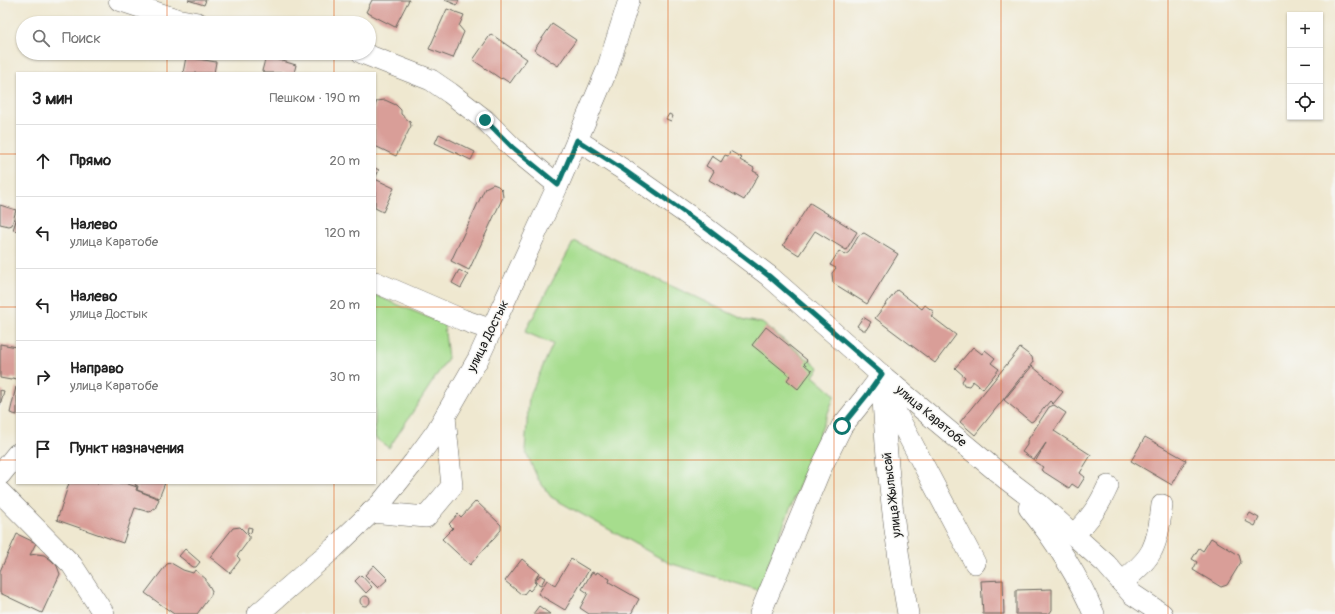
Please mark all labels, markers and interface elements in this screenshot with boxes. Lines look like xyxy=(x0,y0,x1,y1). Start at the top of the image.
map controls xyxy=(1287,12,1323,120)
button: + xyxy=(1287,12,1323,48)
search box xyxy=(16,16,376,60)
icon: search xyxy=(30,27,52,49)
text: Поиск xyxy=(62,29,101,48)
button: − xyxy=(1287,48,1323,84)
button: locate xyxy=(1287,84,1323,120)
text: 3 мин xyxy=(32,88,72,109)
text: Пешком · 190 m xyxy=(269,90,360,106)
route end xyxy=(476,111,494,129)
icon: ahead xyxy=(32,150,54,172)
text: Прямо xyxy=(70,151,111,170)
text: 20 m xyxy=(329,153,360,169)
text: Налево xyxy=(70,215,117,234)
icon: left xyxy=(32,222,54,244)
text: 120 m xyxy=(324,225,360,241)
text: улица Каратобе xyxy=(70,234,158,250)
text: Налево xyxy=(70,287,117,306)
icon: left xyxy=(32,294,54,316)
text: 20 m xyxy=(329,297,360,313)
street label: улица Достык xyxy=(463,297,512,375)
text: улица Достык xyxy=(70,306,148,322)
text: Направо xyxy=(70,359,124,378)
icon: right xyxy=(32,366,54,388)
text: 30 m xyxy=(330,369,360,385)
text: улица Каратобе xyxy=(70,378,158,394)
street label: улица Каратобе xyxy=(891,381,970,451)
route start xyxy=(833,417,851,435)
icon: arrive xyxy=(32,438,54,460)
text: Пункт назначения xyxy=(70,439,184,458)
street label: улица Жылысай xyxy=(879,452,905,539)

